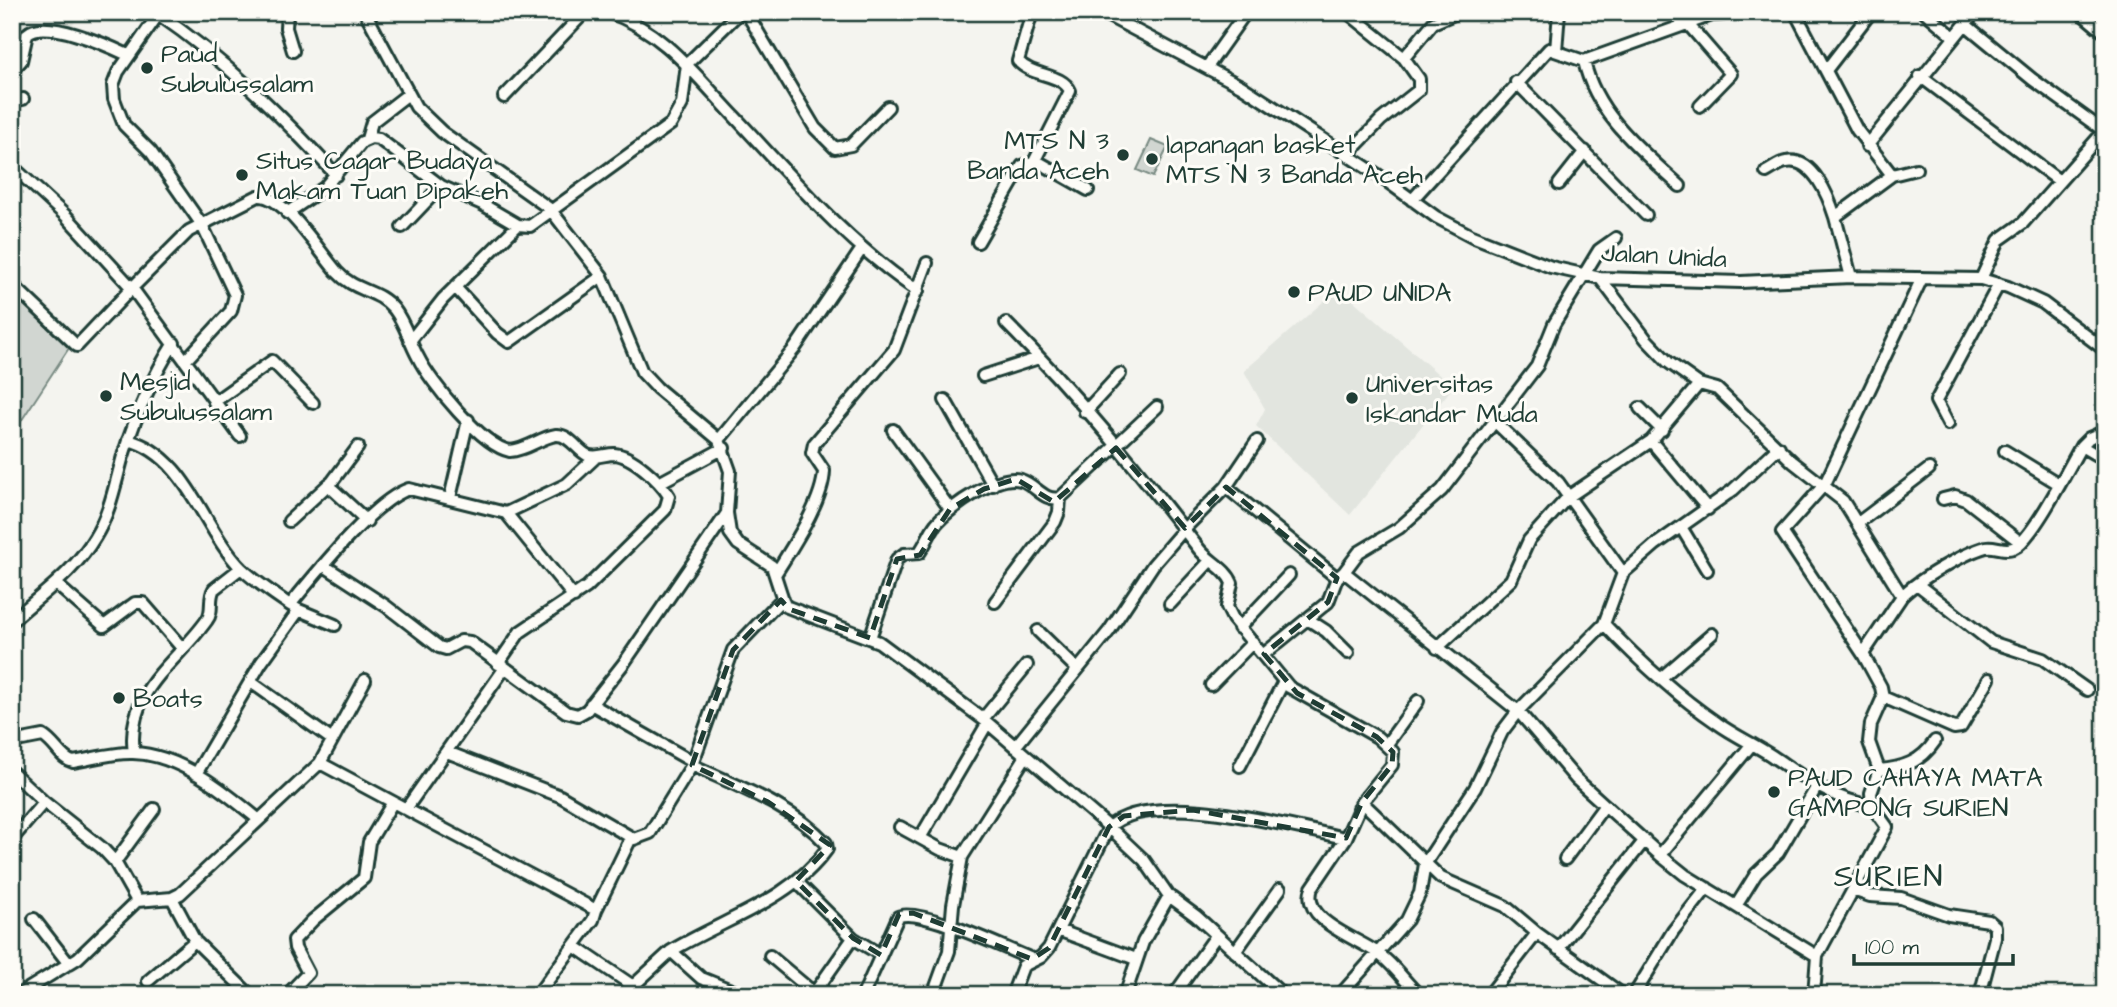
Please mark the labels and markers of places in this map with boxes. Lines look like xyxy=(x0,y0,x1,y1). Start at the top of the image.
place label: Paud Subulussalam xyxy=(161,36,314,102)
marker: Paud Subulussalam xyxy=(139,60,155,76)
place label: MTS N 3 Banda Aceh xyxy=(967,123,1109,189)
place label: lapangan basket MTS N 3 Banda Aceh xyxy=(1166,127,1423,193)
place label: Situs Cagar Budaya Makam Tuan Dipakeh xyxy=(256,143,508,209)
marker: MTS N 3 Banda Aceh xyxy=(1115,147,1131,163)
marker: lapangan basket MTS N 3 Banda Aceh xyxy=(1144,151,1160,167)
marker: Situs Cagar Budaya Makam Tuan Dipakeh xyxy=(234,167,250,183)
place label: PAUD UNIDA xyxy=(1308,275,1452,311)
marker: PAUD UNIDA xyxy=(1286,284,1302,300)
place label: Mesjid Subulussalam xyxy=(120,364,273,430)
place label: Universitas Iskandar Muda xyxy=(1366,366,1538,432)
marker: Mesjid Subulussalam xyxy=(98,388,114,404)
marker: Universitas Iskandar Muda xyxy=(1344,390,1360,406)
place label: Boats xyxy=(133,681,203,717)
marker: Boats xyxy=(111,690,127,706)
place label: PAUD CAHAYA MATA GAMPONG SURIEN xyxy=(1788,760,2043,826)
marker: PAUD CAHAYA MATA GAMPONG SURIEN xyxy=(1766,784,1782,800)

